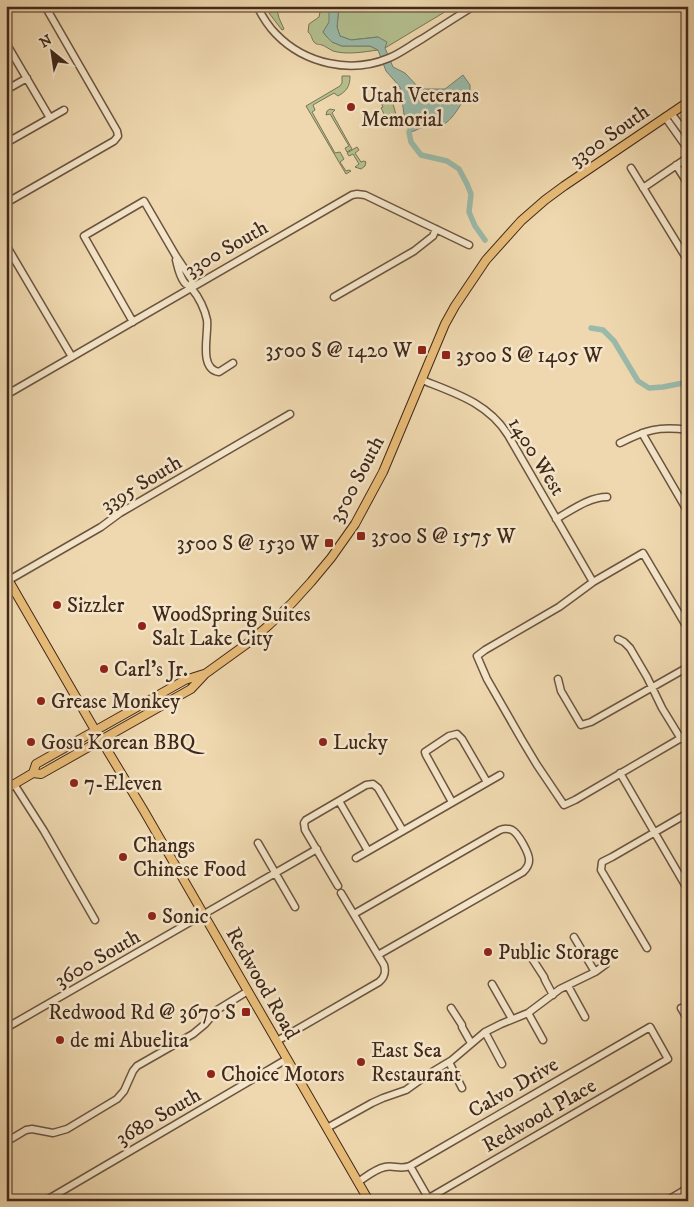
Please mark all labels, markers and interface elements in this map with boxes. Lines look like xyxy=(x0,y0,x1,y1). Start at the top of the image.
north arrow xyxy=(28,28,78,78)
text: N xyxy=(37,31,56,52)
place label: Utah Veterans Memorial xyxy=(361,83,479,133)
street label: 3300 South xyxy=(564,99,655,173)
marker: Utah Veterans Memorial xyxy=(345,101,357,113)
street label: 3300 South xyxy=(180,215,273,283)
place label: 3500 S @ 1420 W xyxy=(266,338,413,364)
place label: 3500 S @ 1405 W xyxy=(456,343,603,369)
marker: 3500 S @ 1420 W xyxy=(416,344,428,356)
marker: 3500 S @ 1405 W xyxy=(440,349,452,361)
street label: 1400 West xyxy=(502,413,571,501)
street label: 3500 South xyxy=(323,432,391,527)
street label: 3395 South xyxy=(96,449,187,518)
place label: 3500 S @ 1575 W xyxy=(371,524,516,550)
marker: 3500 S @ 1575 W xyxy=(355,530,367,542)
place label: 3500 S @ 1530 W xyxy=(177,531,320,557)
marker: 3500 S @ 1530 W xyxy=(323,537,335,549)
place label: Sizzler xyxy=(67,593,125,619)
marker: Sizzler xyxy=(51,599,63,611)
place label: WoodSpring Suites Salt Lake City xyxy=(151,602,310,652)
marker: WoodSpring Suites Salt Lake City xyxy=(136,620,148,632)
place label: Carl's Jr. xyxy=(114,657,188,683)
marker: Carl's Jr. xyxy=(98,663,110,675)
place label: Grease Monkey xyxy=(51,689,181,715)
marker: Grease Monkey xyxy=(35,695,47,707)
place label: Gosu Korean BBQ xyxy=(41,730,205,756)
place label: Lucky xyxy=(333,730,389,756)
marker: Gosu Korean BBQ xyxy=(25,736,37,748)
marker: Lucky xyxy=(317,736,329,748)
place label: 7-Eleven xyxy=(84,771,162,797)
marker: 7-Eleven xyxy=(68,777,80,789)
place label: Changs Chinese Food xyxy=(133,833,247,883)
marker: Changs Chinese Food xyxy=(117,851,129,863)
place label: Sonic xyxy=(162,904,209,930)
marker: Sonic xyxy=(146,910,158,922)
street label: Redwood Road xyxy=(220,923,305,1045)
street label: 3600 South xyxy=(50,924,145,994)
place label: Public Storage xyxy=(498,940,619,966)
marker: Public Storage xyxy=(482,946,494,958)
place label: Redwood Rd @ 3670 S xyxy=(48,1000,236,1026)
marker: Redwood Rd @ 3670 S xyxy=(240,1006,252,1018)
place label: de mi Abuelita xyxy=(70,1028,189,1054)
marker: de mi Abuelita xyxy=(54,1034,66,1046)
place label: East Sea Restaurant xyxy=(371,1038,461,1088)
street label: Calvo Drive xyxy=(464,1052,563,1124)
marker: East Sea Restaurant xyxy=(355,1056,367,1068)
place label: Choice Motors xyxy=(221,1062,345,1088)
marker: Choice Motors xyxy=(205,1068,217,1080)
street label: Redwood Place xyxy=(478,1073,601,1159)
street label: 3680 South xyxy=(111,1082,206,1152)

